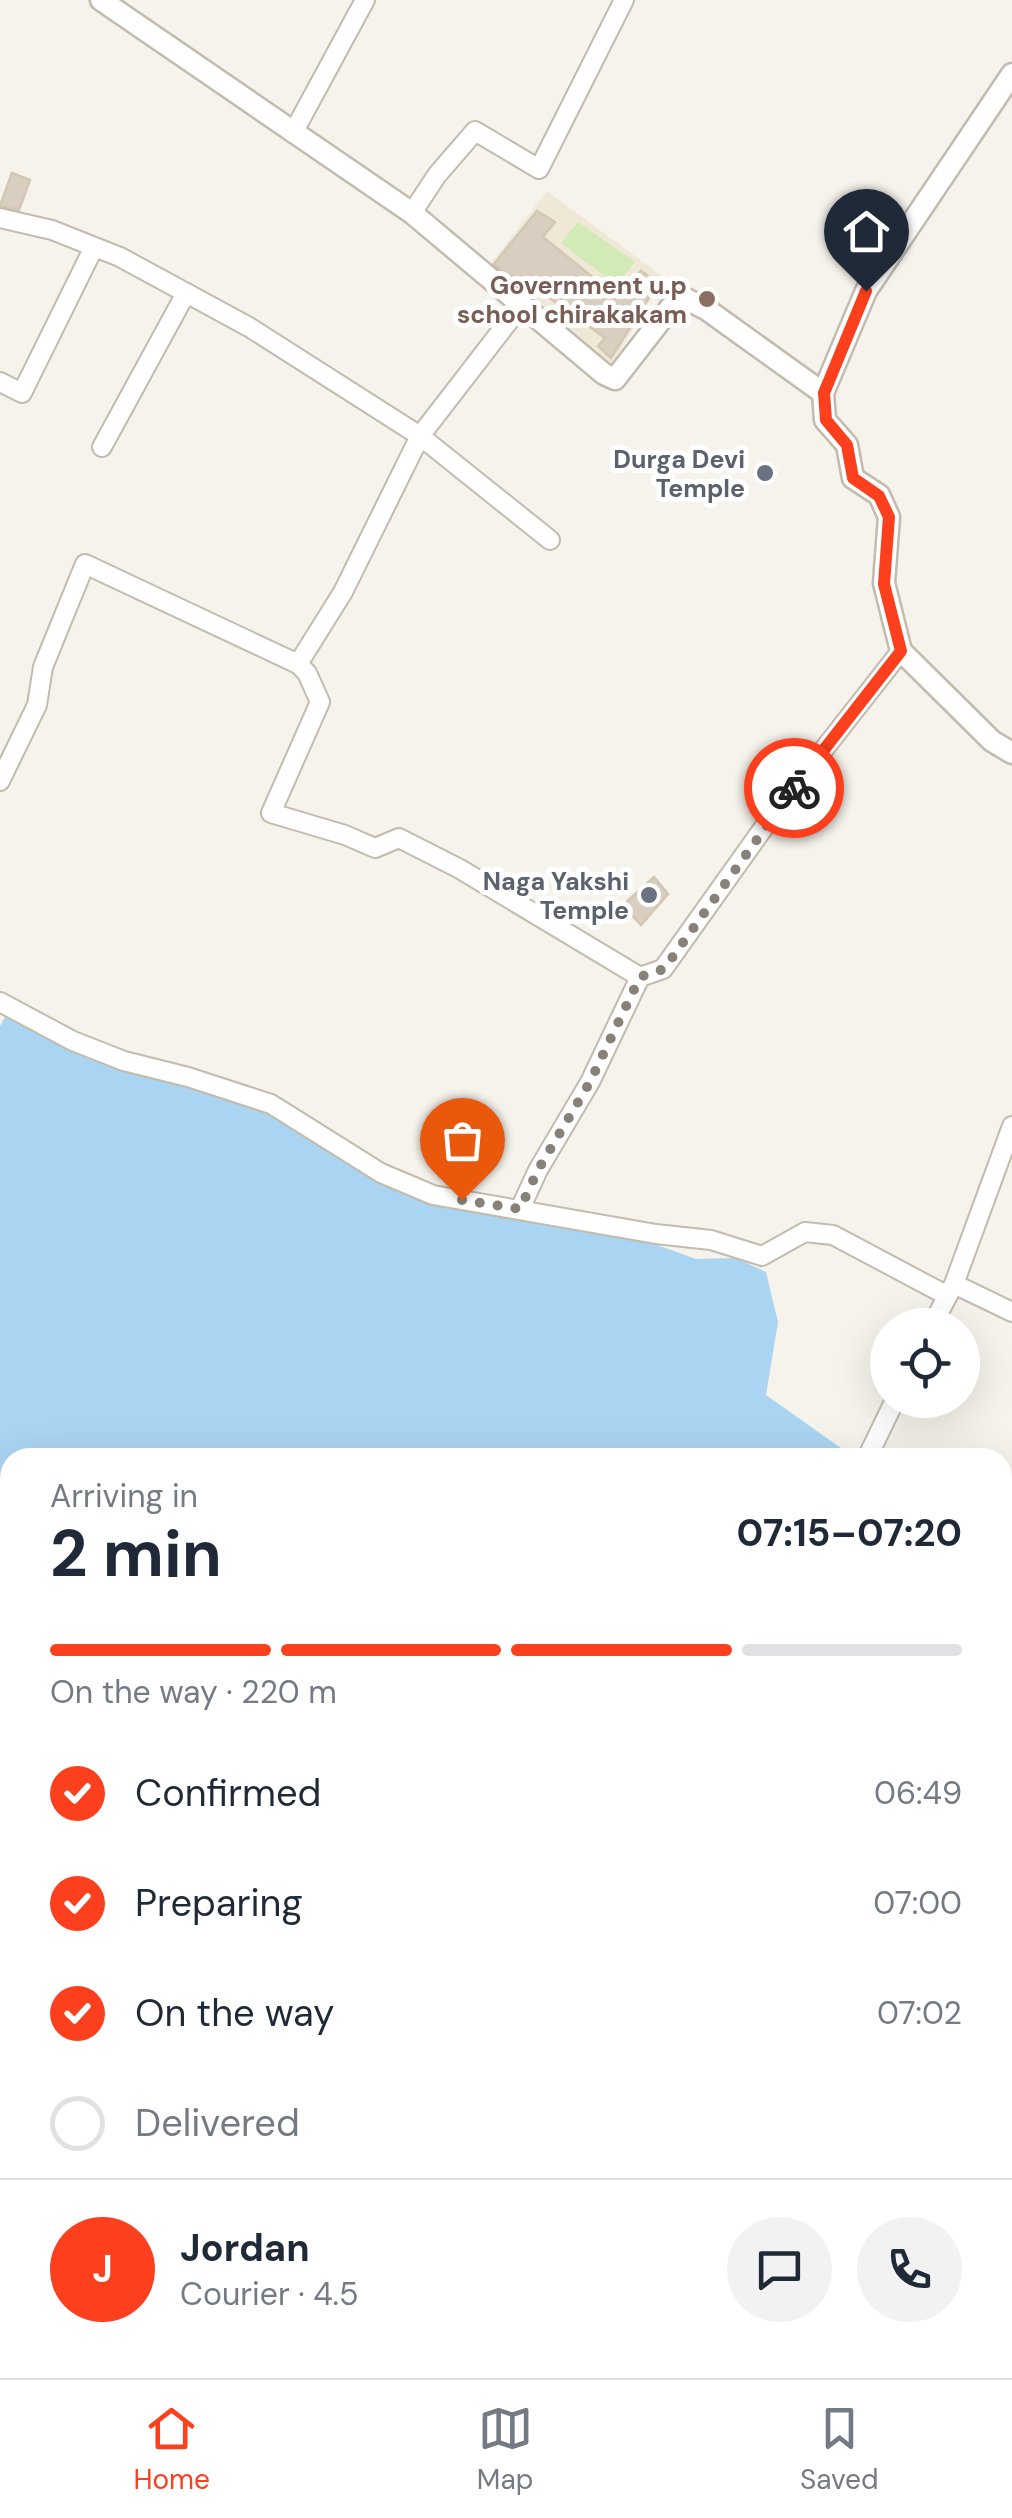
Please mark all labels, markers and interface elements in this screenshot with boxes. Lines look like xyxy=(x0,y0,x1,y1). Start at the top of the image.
pin xyxy=(824,189,909,292)
icon: home xyxy=(839,204,894,259)
place label: Government u.p school chirakakam xyxy=(457,269,687,331)
marker: Government u.p school chirakakam xyxy=(696,288,718,310)
place label: Durga Devi Temple xyxy=(613,443,745,505)
marker: Durga Devi Temple xyxy=(754,462,776,484)
courier xyxy=(744,738,844,838)
icon: bike xyxy=(767,761,822,816)
place label: Naga Yakshi Temple xyxy=(483,865,629,927)
marker: Naga Yakshi Temple xyxy=(638,884,660,906)
pin xyxy=(420,1098,505,1201)
icon: bag xyxy=(435,1113,490,1168)
map controls xyxy=(870,1308,980,1418)
button: locate xyxy=(870,1308,980,1418)
text: Arriving in xyxy=(50,1475,198,1517)
text: 07:15–07:20 xyxy=(736,1508,962,1558)
text: 2 min xyxy=(50,1512,222,1596)
text: On the way · 220 m xyxy=(50,1671,337,1713)
icon: check xyxy=(50,1766,105,1821)
text: Confirmed xyxy=(135,1768,321,1818)
text: 06:49 xyxy=(874,1772,962,1814)
icon: check xyxy=(50,1876,105,1931)
text: Preparing xyxy=(135,1878,303,1928)
text: 07:00 xyxy=(873,1882,962,1924)
icon: check xyxy=(50,1986,105,2041)
text: On the way xyxy=(135,1988,334,2038)
text: 07:02 xyxy=(877,1992,962,2034)
text: Delivered xyxy=(135,2098,300,2148)
button: chat xyxy=(727,2217,832,2322)
button: phone xyxy=(857,2217,962,2322)
text: Jordan xyxy=(180,2223,310,2273)
text: J xyxy=(92,2244,113,2294)
text: Courier · 4.5 xyxy=(180,2273,358,2315)
tab: Home xyxy=(133,2401,210,2498)
tab: Map xyxy=(477,2401,533,2498)
tab: Saved xyxy=(800,2401,879,2498)

